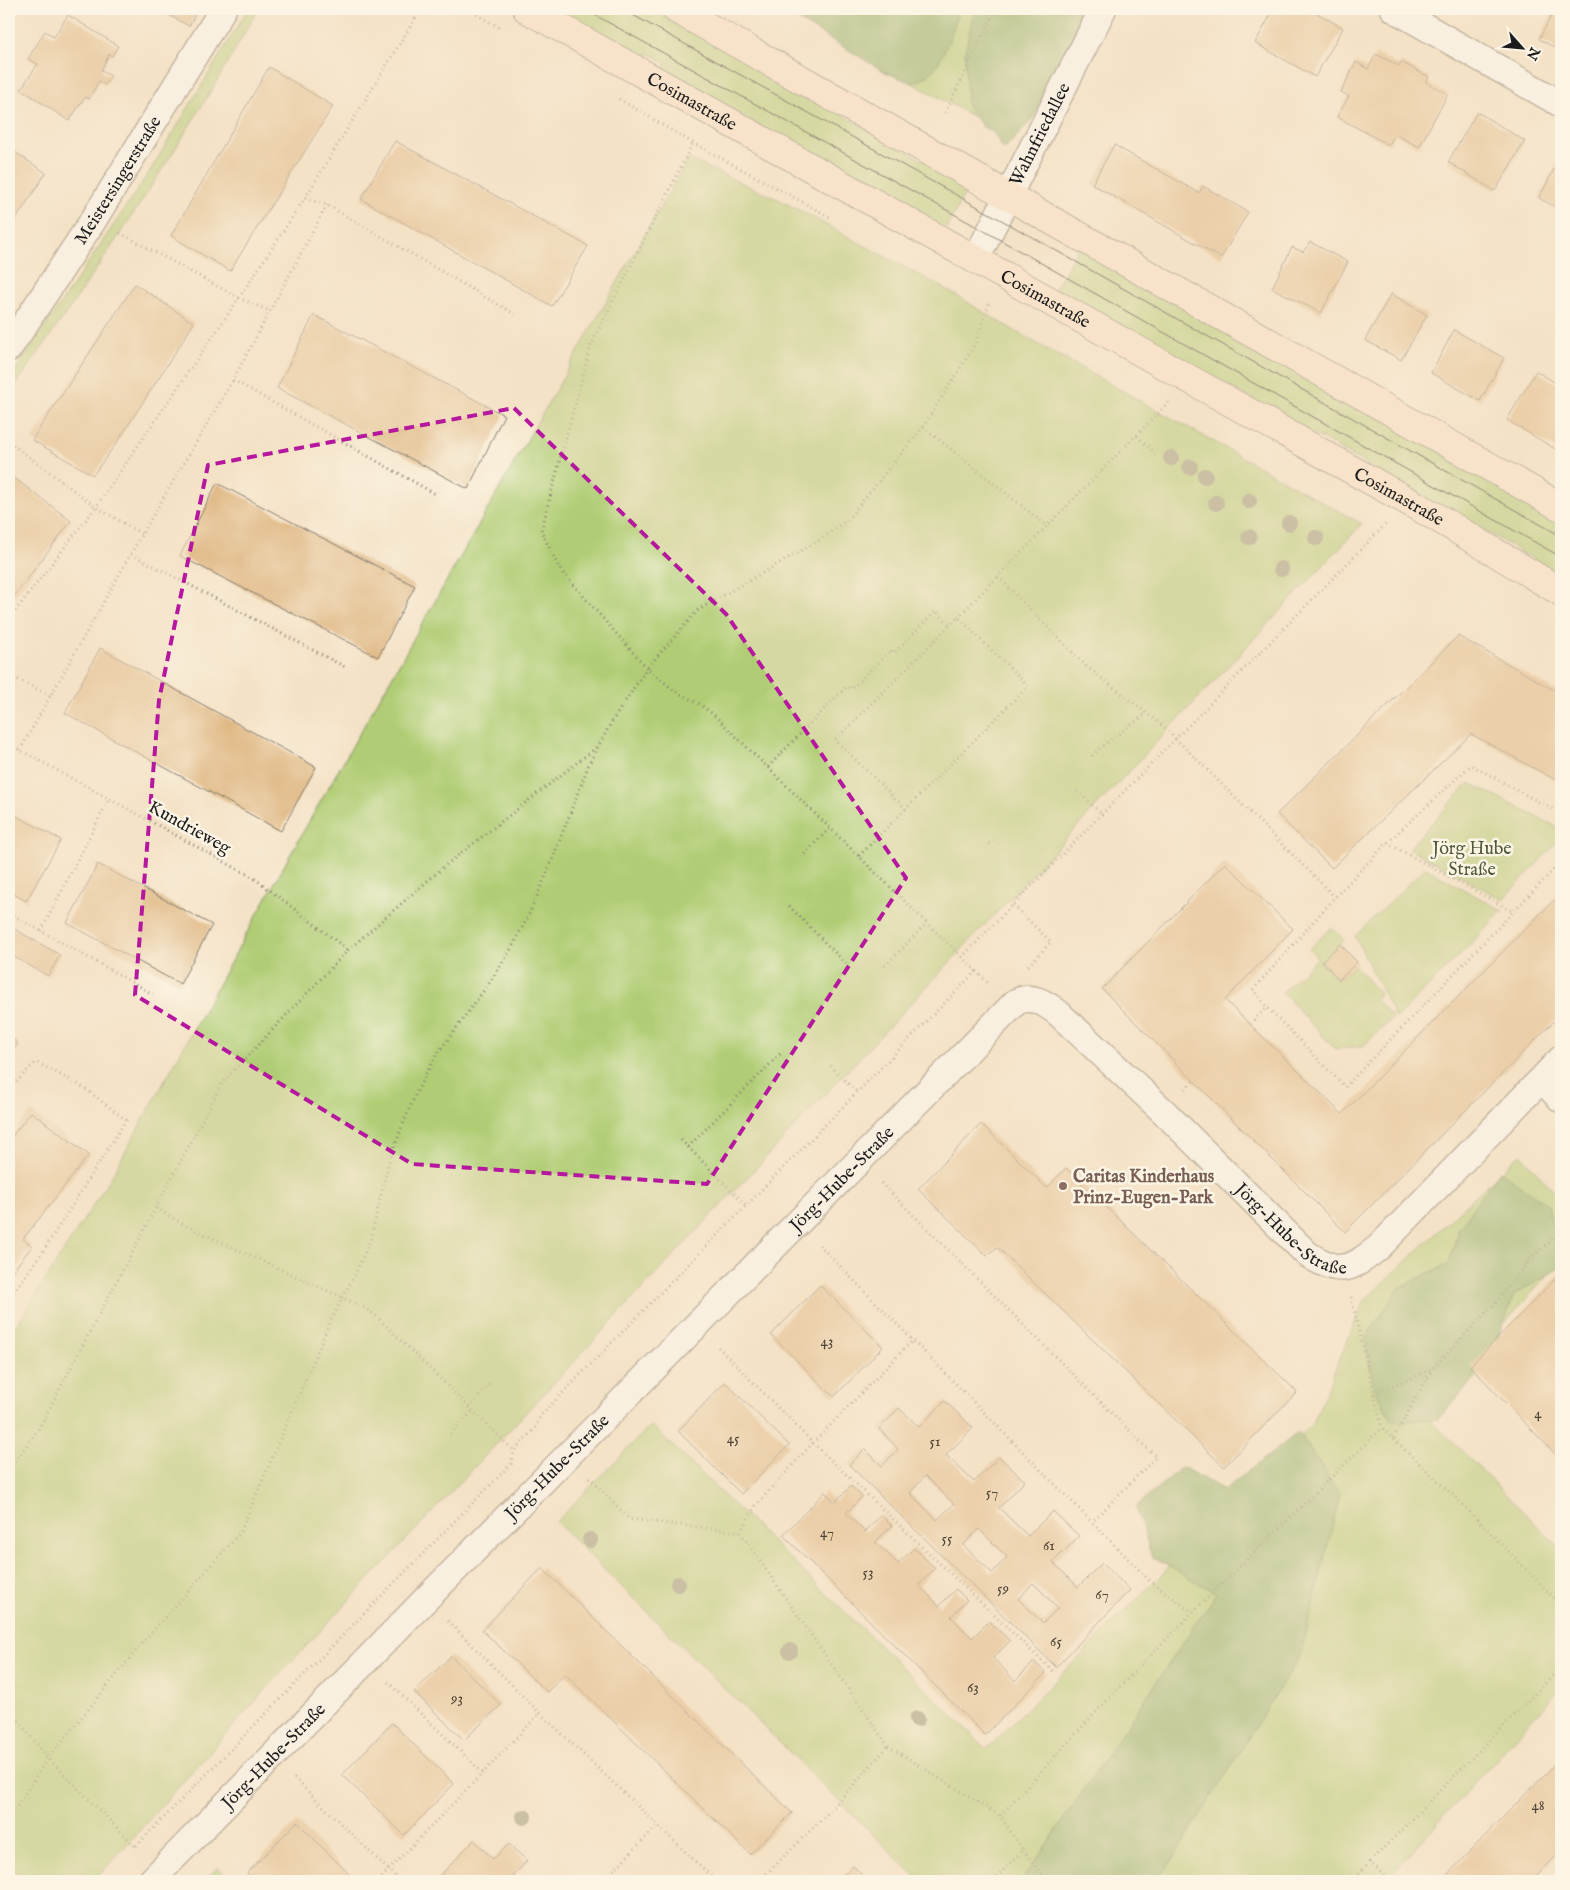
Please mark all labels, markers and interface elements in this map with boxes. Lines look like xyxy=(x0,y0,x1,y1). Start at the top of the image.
north arrow xyxy=(1498,22,1548,72)
text: N xyxy=(1522,43,1544,63)
street label: Cosimastraße xyxy=(642,68,740,137)
street label: Wahnfriedallee xyxy=(1005,79,1077,190)
street label: Meistersingerstraße xyxy=(70,112,167,250)
street label: Cosimastraße xyxy=(996,266,1094,334)
street label: Cosimastraße xyxy=(1349,463,1448,532)
street label: Kundrieweg xyxy=(144,796,235,861)
park label: Jörg Hube Straße xyxy=(1430,838,1512,882)
street label: Jörg-Hube-Straße xyxy=(784,1122,900,1239)
place label: Caritas Kinderhaus Prinz-Eugen-Park xyxy=(1073,1166,1215,1210)
street label: Jörg-Hube-Straße xyxy=(1228,1177,1347,1281)
marker: Caritas Kinderhaus Prinz-Eugen-Park xyxy=(1057,1180,1069,1192)
house number: 43 xyxy=(821,1332,833,1351)
house number: 4 xyxy=(1534,1404,1542,1423)
street label: Jörg-Hube-Straße xyxy=(499,1410,615,1527)
house number: 45 xyxy=(727,1429,740,1448)
house number: 51 xyxy=(929,1432,941,1451)
house number: 57 xyxy=(986,1483,998,1502)
house number: 47 xyxy=(820,1523,834,1542)
house number: 55 xyxy=(942,1529,953,1548)
house number: 61 xyxy=(1043,1536,1055,1555)
house number: 53 xyxy=(862,1563,874,1582)
house number: 59 xyxy=(997,1579,1009,1598)
house number: 67 xyxy=(1095,1585,1109,1604)
house number: 65 xyxy=(1050,1632,1062,1651)
house number: 63 xyxy=(967,1678,979,1697)
house number: 93 xyxy=(450,1689,463,1708)
street label: Jörg-Hube-Straße xyxy=(216,1699,331,1816)
house number: 48 xyxy=(1531,1796,1545,1815)

